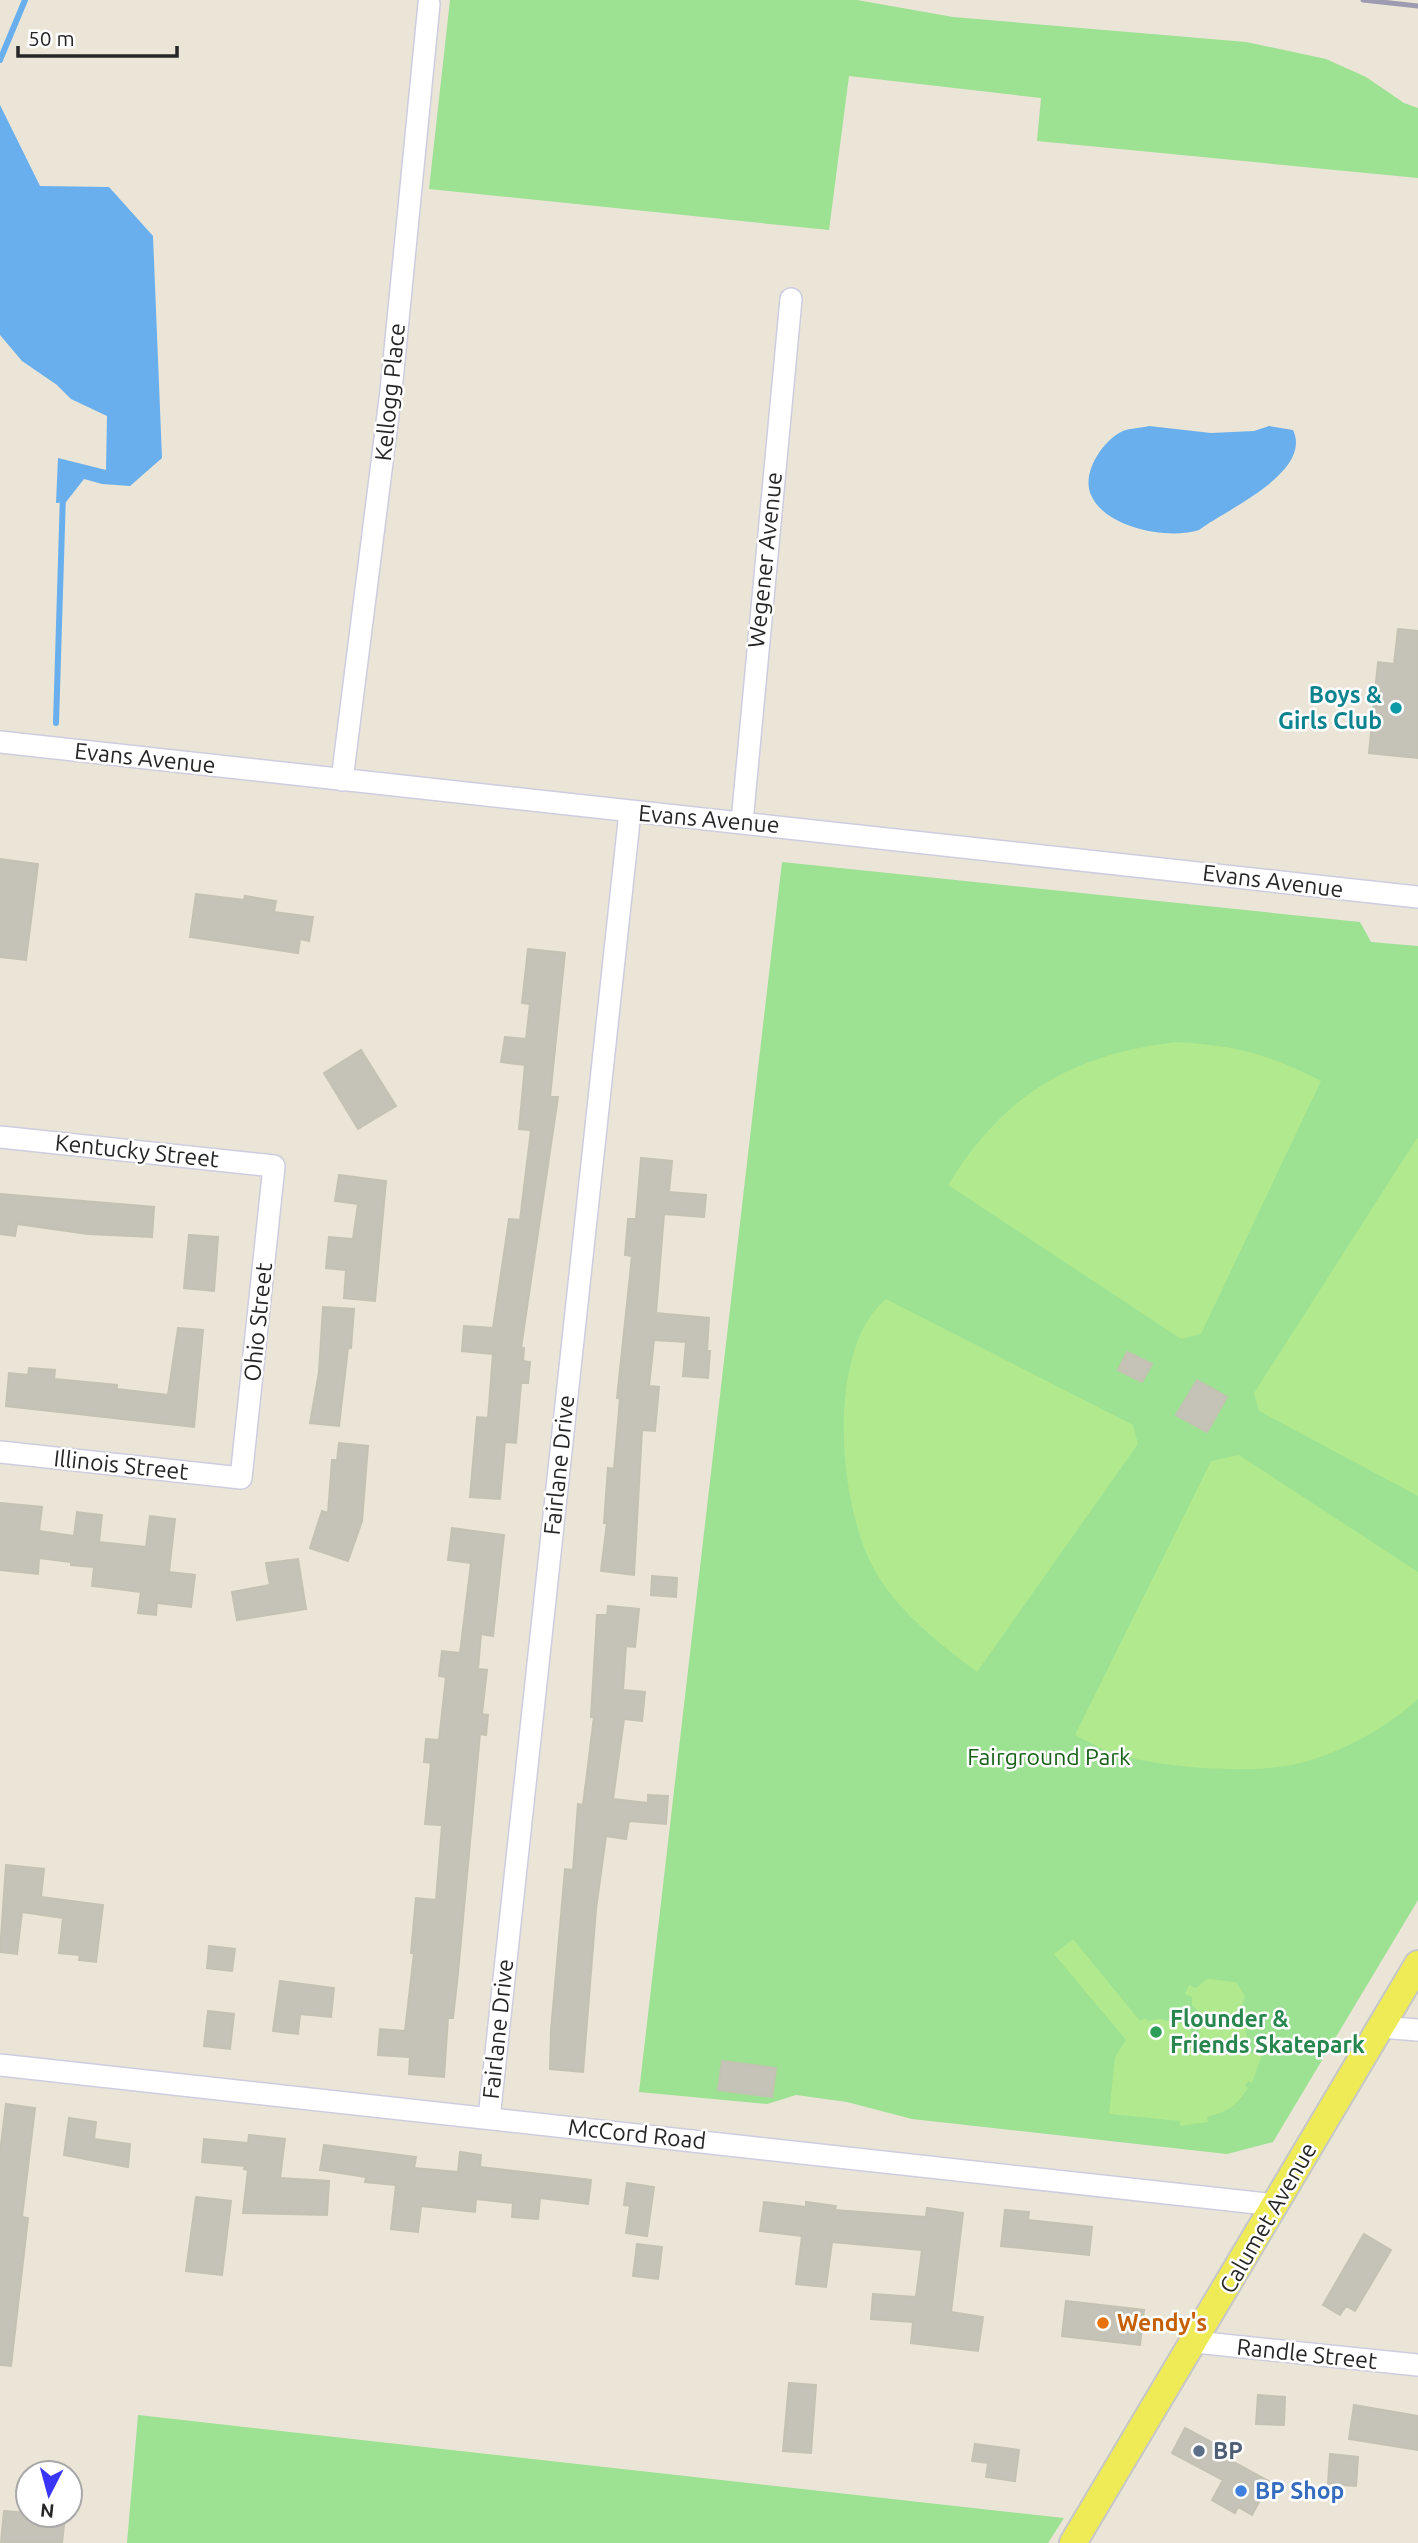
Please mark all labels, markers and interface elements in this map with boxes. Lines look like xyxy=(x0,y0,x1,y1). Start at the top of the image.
scale bar xyxy=(18,14,177,58)
text: 50 m xyxy=(28,26,75,50)
street label: Kellogg Place xyxy=(370,322,409,462)
street label: Wegener Avenue xyxy=(743,471,786,649)
place label: Boys & Girls Club xyxy=(1278,682,1382,733)
marker: Boys & Girls Club xyxy=(1388,700,1404,716)
street label: Evans Avenue xyxy=(73,738,217,777)
street label: Evans Avenue xyxy=(637,800,781,837)
street label: Evans Avenue xyxy=(1201,859,1345,902)
street label: Kentucky Street xyxy=(54,1129,220,1172)
street label: Ohio Street xyxy=(239,1261,276,1383)
street label: Fairlane Drive xyxy=(539,1394,578,1536)
street label: Illinois Street xyxy=(53,1445,190,1484)
park label: Fairground Park xyxy=(967,1744,1131,1769)
street label: Fairlane Drive xyxy=(478,1958,517,2100)
place label: Flounder & Friends Skatepark xyxy=(1170,2006,1365,2057)
marker: Flounder & Friends Skatepark xyxy=(1148,2024,1164,2040)
street label: McCord Road xyxy=(567,2114,707,2153)
street label: Calumet Avenue xyxy=(1214,2138,1321,2297)
place label: Wendy's xyxy=(1117,2310,1207,2335)
marker: Wendy's xyxy=(1095,2315,1111,2331)
street label: Randle Street xyxy=(1236,2334,1378,2373)
place label: BP xyxy=(1213,2438,1243,2463)
marker: BP xyxy=(1191,2443,1207,2459)
north arrow xyxy=(14,2459,84,2529)
place label: BP Shop xyxy=(1255,2478,1344,2503)
marker: BP Shop xyxy=(1233,2483,1249,2499)
text: N xyxy=(39,2499,55,2523)

